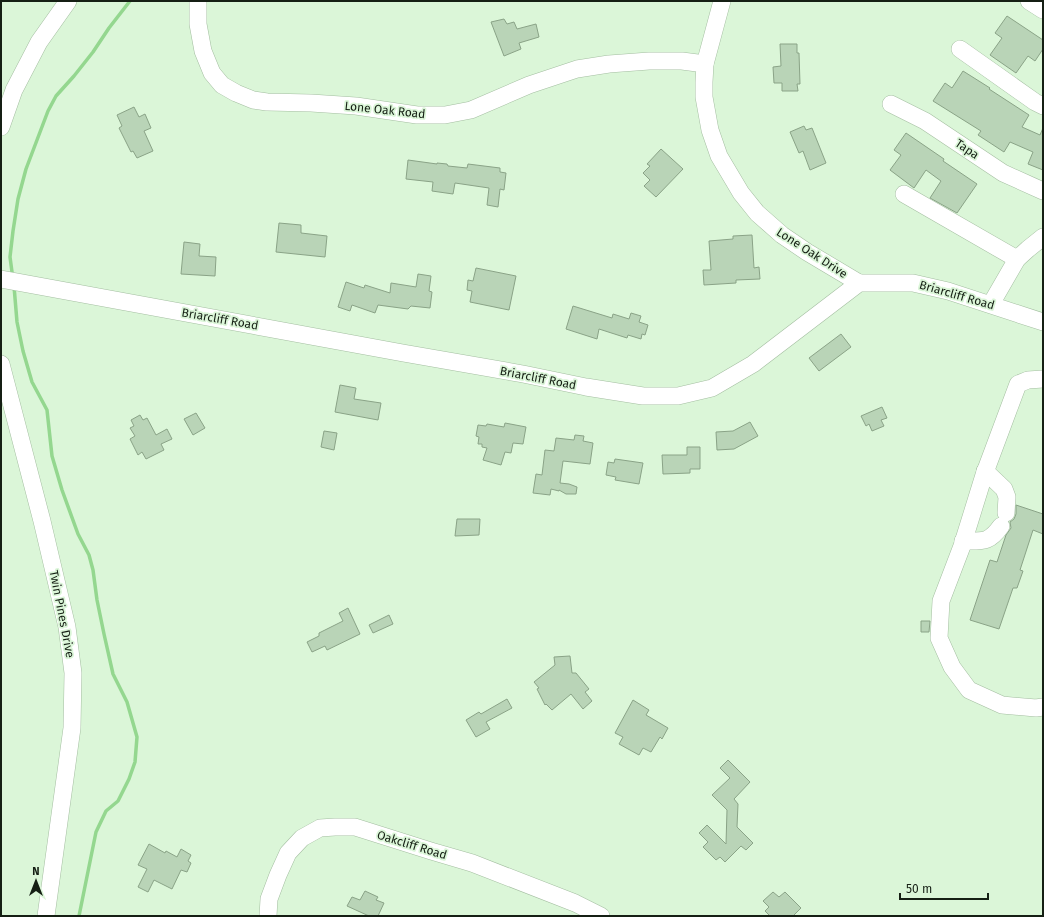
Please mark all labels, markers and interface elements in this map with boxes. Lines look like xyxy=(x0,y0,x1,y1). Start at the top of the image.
street label: Lone Oak Road xyxy=(344,99,426,121)
street label: Tapa xyxy=(952,136,982,162)
street label: Lone Oak Drive xyxy=(774,225,850,281)
street label: Briarcliff Road xyxy=(918,278,996,312)
street label: Briarcliff Road xyxy=(181,305,259,333)
street label: Briarcliff Road xyxy=(499,364,577,392)
street label: Twin Pines Drive xyxy=(47,569,77,659)
street label: Oakcliff Road xyxy=(375,828,449,862)
north arrow xyxy=(16,861,56,901)
text: N xyxy=(32,865,40,878)
scale bar xyxy=(900,875,988,901)
text: 50 m xyxy=(906,882,932,896)

